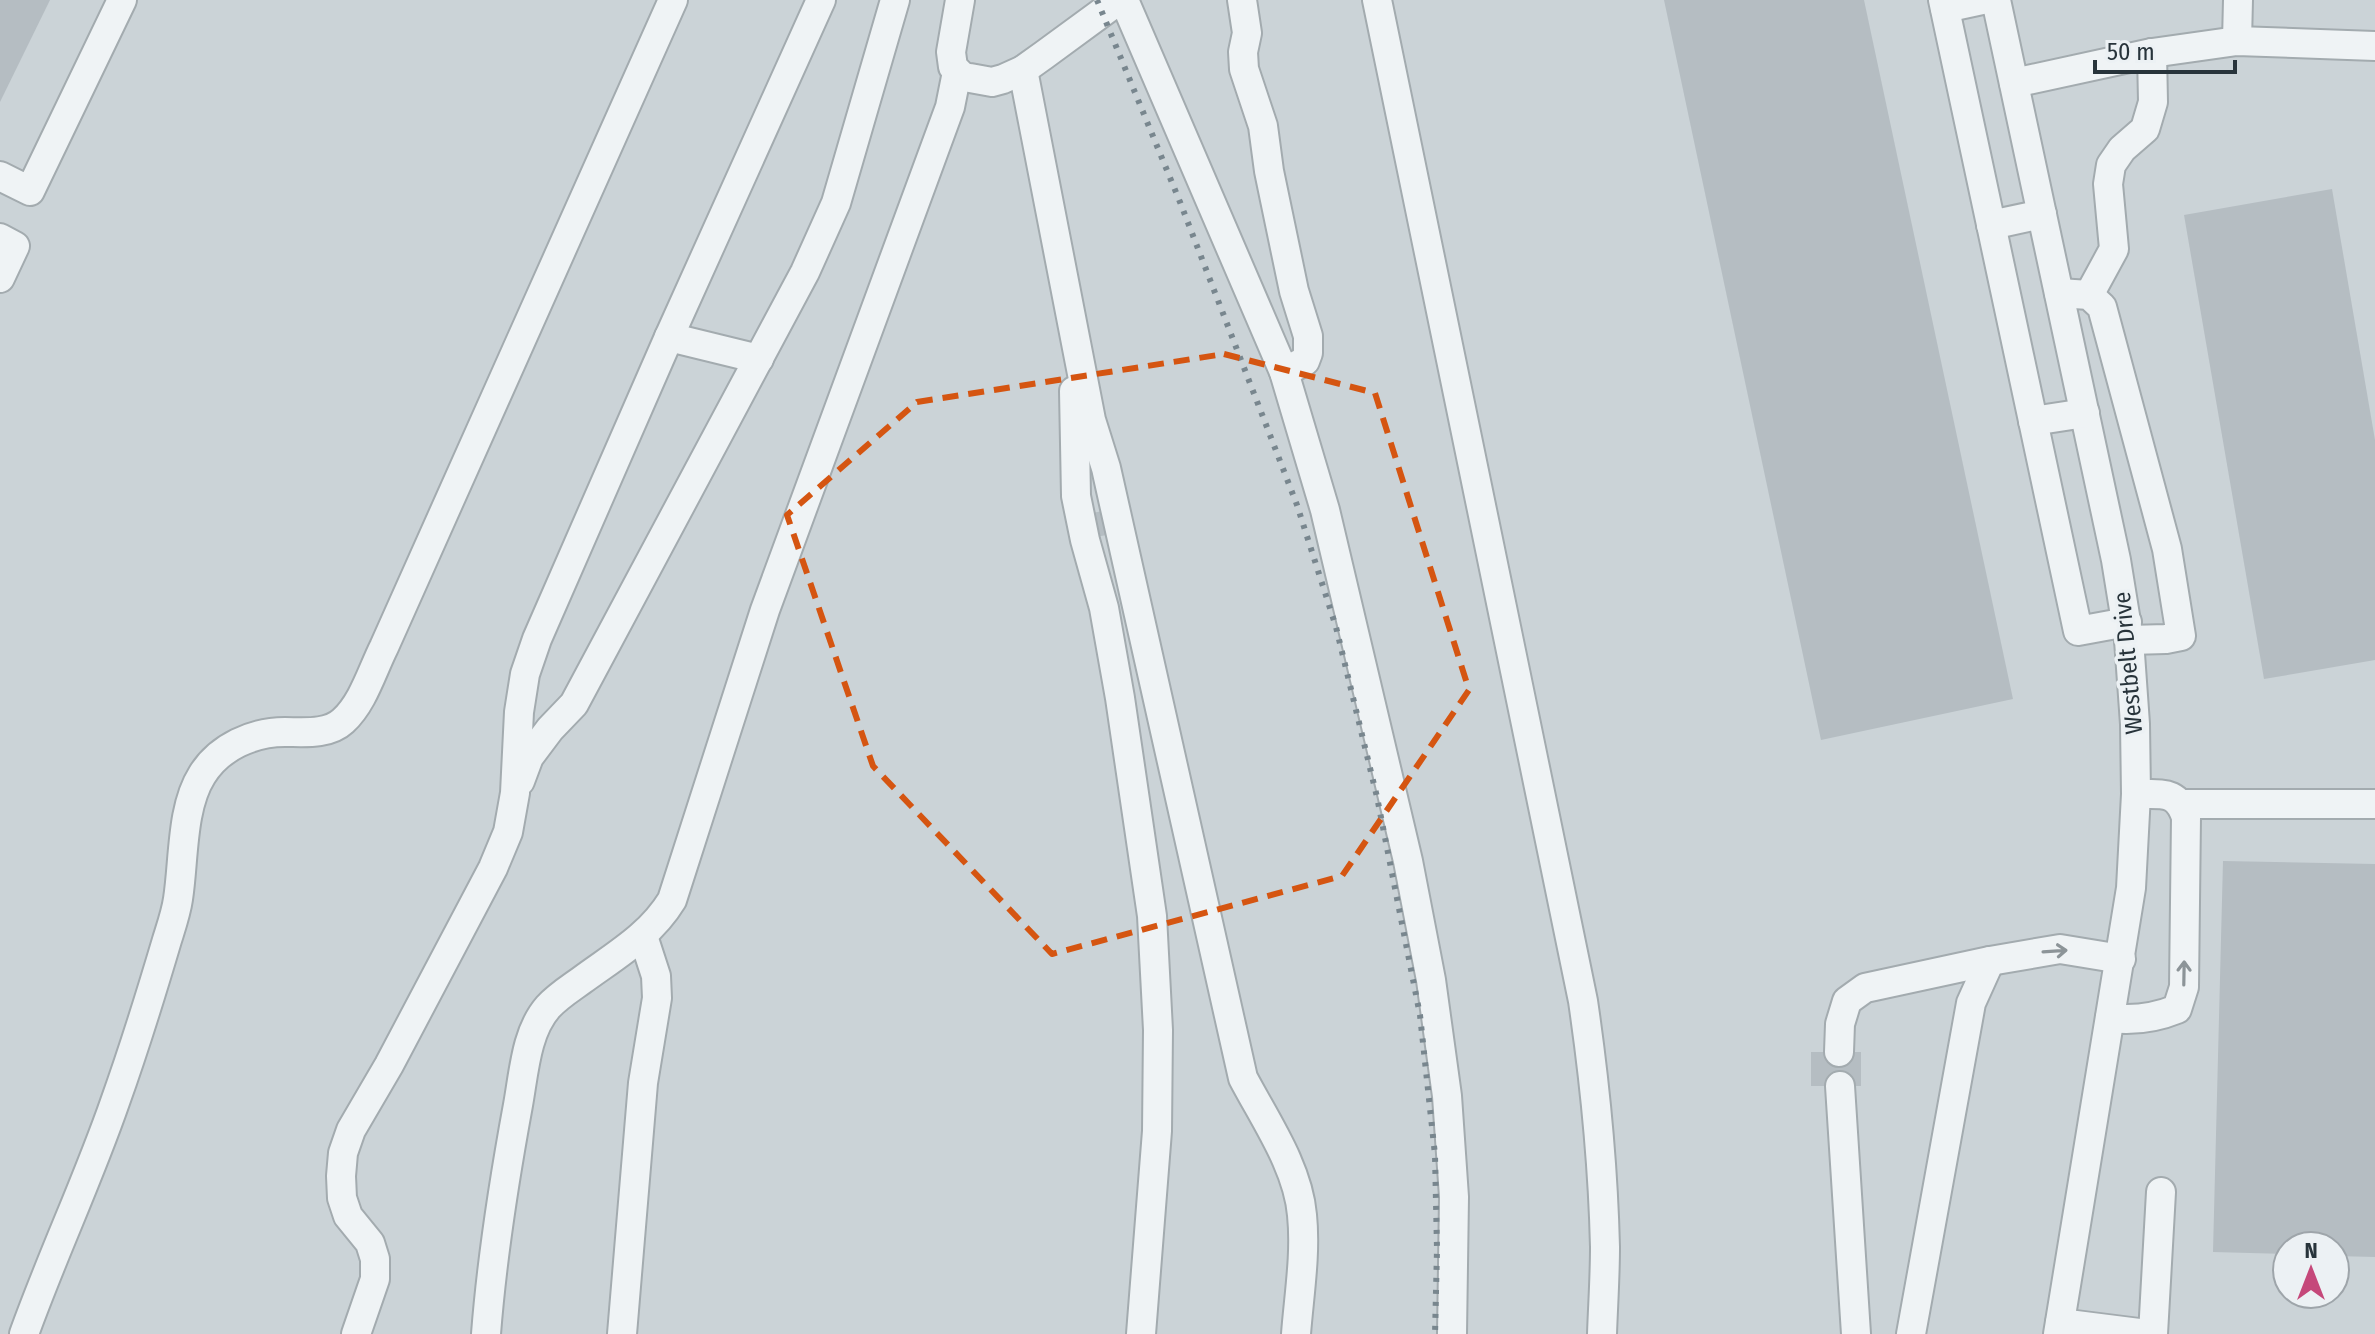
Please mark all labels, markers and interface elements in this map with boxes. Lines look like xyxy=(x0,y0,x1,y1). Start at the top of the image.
scale bar xyxy=(2095,24,2235,74)
text: 50 m xyxy=(2107,38,2155,66)
street label: Westbelt Drive xyxy=(2108,591,2148,735)
one-way arrow xyxy=(2041,943,2068,958)
one-way arrow xyxy=(2176,960,2192,987)
north arrow xyxy=(2271,1230,2351,1310)
text: N xyxy=(2304,1237,2318,1264)

